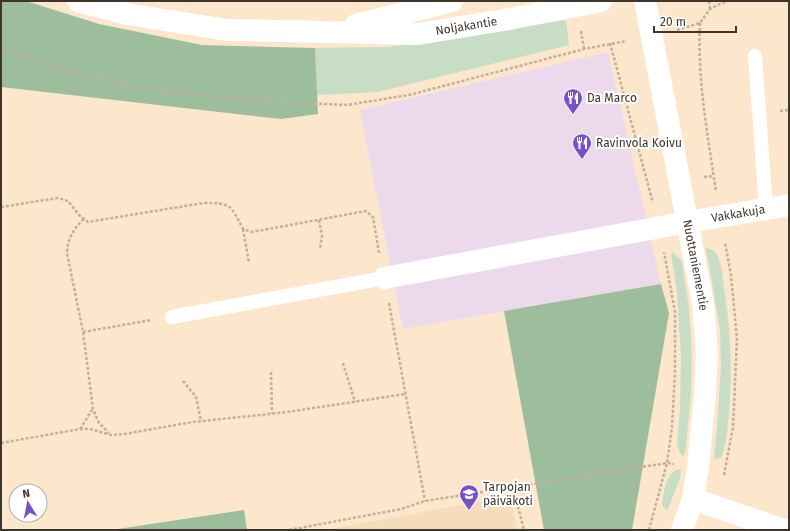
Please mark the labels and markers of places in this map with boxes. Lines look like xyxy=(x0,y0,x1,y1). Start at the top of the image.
restaurant icon: Da Marco xyxy=(562,87,584,115)
place label: Da Marco xyxy=(587,91,637,105)
restaurant icon: Ravinvola Koivu xyxy=(571,132,593,160)
place label: Ravinvola Koivu xyxy=(596,136,682,150)
place label: Tarpojan päiväkoti xyxy=(483,480,533,508)
school or university icon: Tarpojan päiväkoti xyxy=(458,483,480,511)

